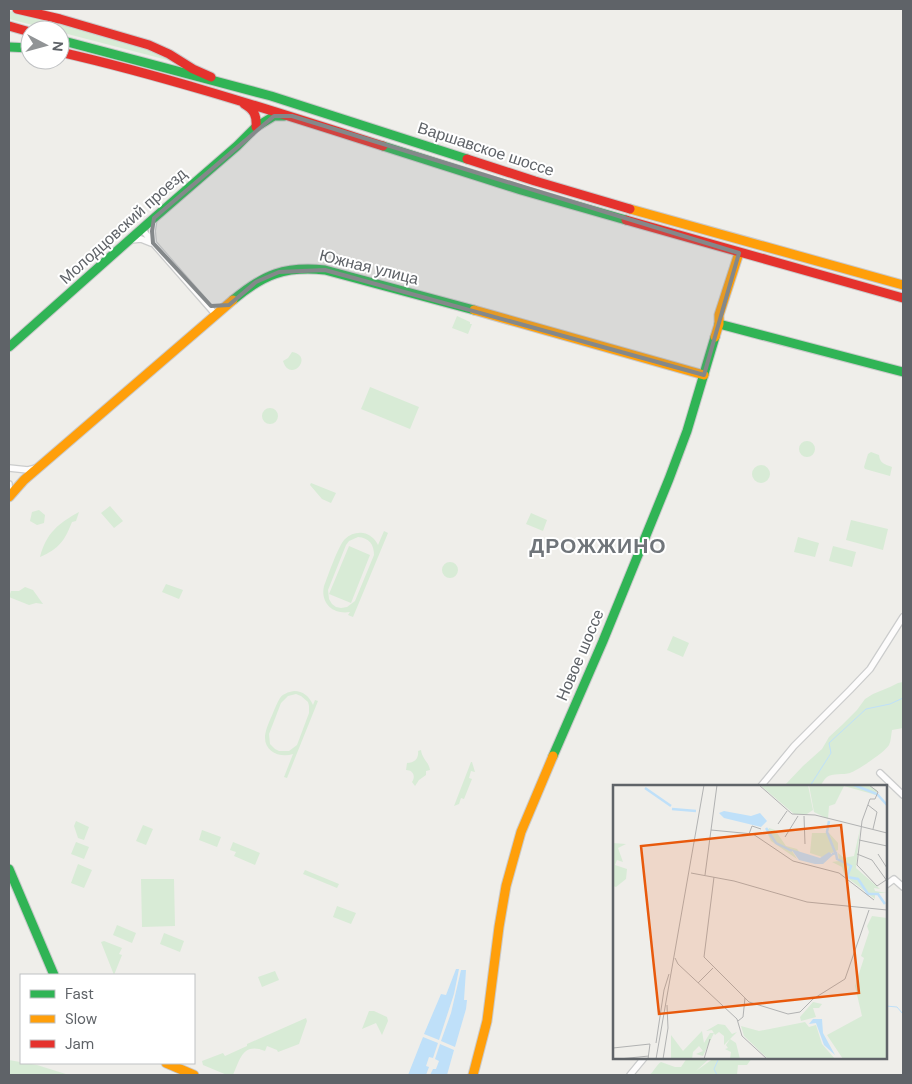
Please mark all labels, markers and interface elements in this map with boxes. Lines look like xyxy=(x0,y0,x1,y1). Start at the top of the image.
north arrow xyxy=(20,20,70,70)
text: N xyxy=(48,40,67,52)
street label: Варшавское шоссе xyxy=(415,117,557,181)
street label: Молодцовский проезд xyxy=(55,163,191,289)
street label: Южная улица xyxy=(317,245,421,289)
district label: ДРОЖЖИНО xyxy=(529,532,667,560)
street label: Новое шоссе xyxy=(551,606,609,704)
inset map xyxy=(613,785,887,1059)
legend xyxy=(20,974,195,1064)
text: Fast xyxy=(65,984,94,1004)
text: Slow xyxy=(65,1009,98,1029)
text: Jam xyxy=(65,1034,94,1054)

